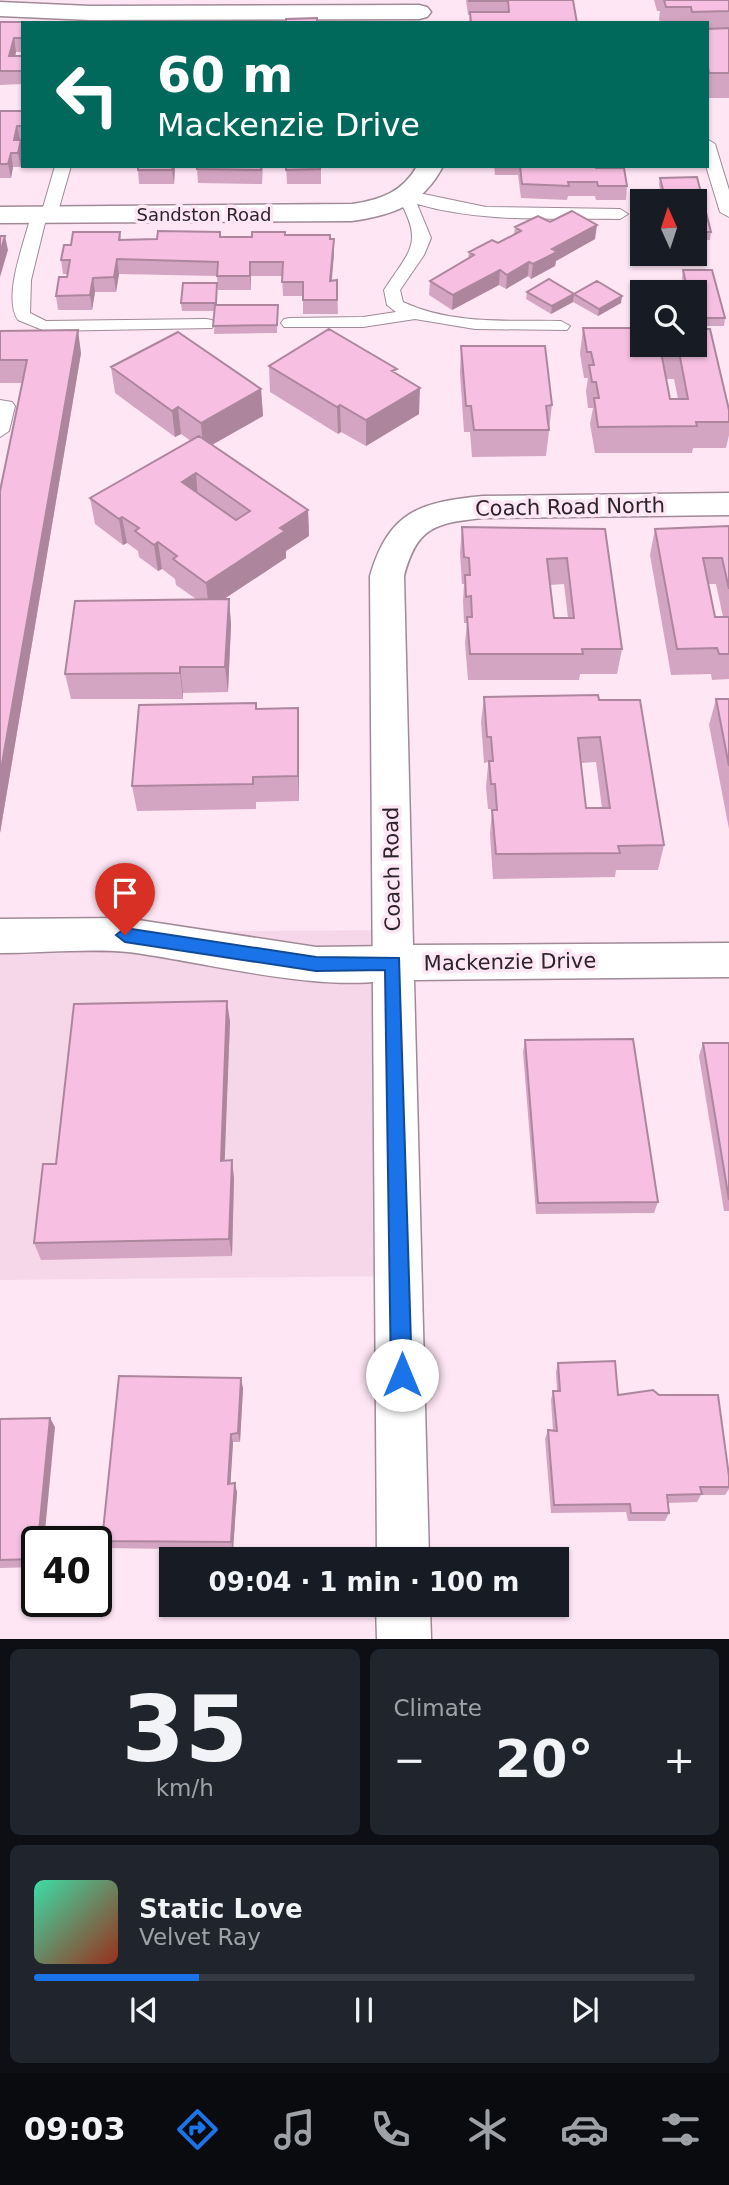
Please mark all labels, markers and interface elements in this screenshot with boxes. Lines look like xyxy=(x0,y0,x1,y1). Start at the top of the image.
text: 60 m xyxy=(157,47,293,104)
icon: left xyxy=(42,49,133,140)
text: Mackenzie Drive xyxy=(157,106,420,144)
north arrow xyxy=(630,189,707,266)
map controls xyxy=(630,189,707,357)
street label: Sandston Road xyxy=(136,204,272,225)
button: search xyxy=(630,280,707,357)
street label: Coach Road North xyxy=(475,493,665,521)
street label: Coach Road xyxy=(379,806,405,932)
pin xyxy=(95,863,155,935)
icon: arrive xyxy=(106,874,144,912)
street label: Mackenzie Drive xyxy=(423,948,597,976)
position arrow xyxy=(365,1338,439,1412)
speed limit sign: 40 xyxy=(21,1526,112,1617)
text: 09:04 · 1 min · 100 m xyxy=(209,1567,519,1597)
text: 35 xyxy=(121,1677,248,1782)
text: Climate xyxy=(394,1695,482,1721)
text: 20° xyxy=(495,1729,593,1789)
text: − xyxy=(394,1738,425,1782)
text: + xyxy=(663,1738,695,1782)
text: km/h xyxy=(156,1775,214,1801)
text: Static Love xyxy=(139,1894,303,1924)
text: Velvet Ray xyxy=(139,1924,261,1950)
icon: previous xyxy=(125,1991,163,2029)
icon: pause xyxy=(345,1991,383,2029)
icon: next xyxy=(566,1991,604,2029)
icon: directions xyxy=(173,2105,222,2154)
icon: music xyxy=(270,2105,319,2154)
icon: phone xyxy=(366,2105,415,2154)
icon: climate xyxy=(463,2105,512,2154)
icon: car xyxy=(560,2105,609,2154)
icon: filters xyxy=(656,2105,705,2154)
text: 09:03 xyxy=(24,2110,126,2148)

